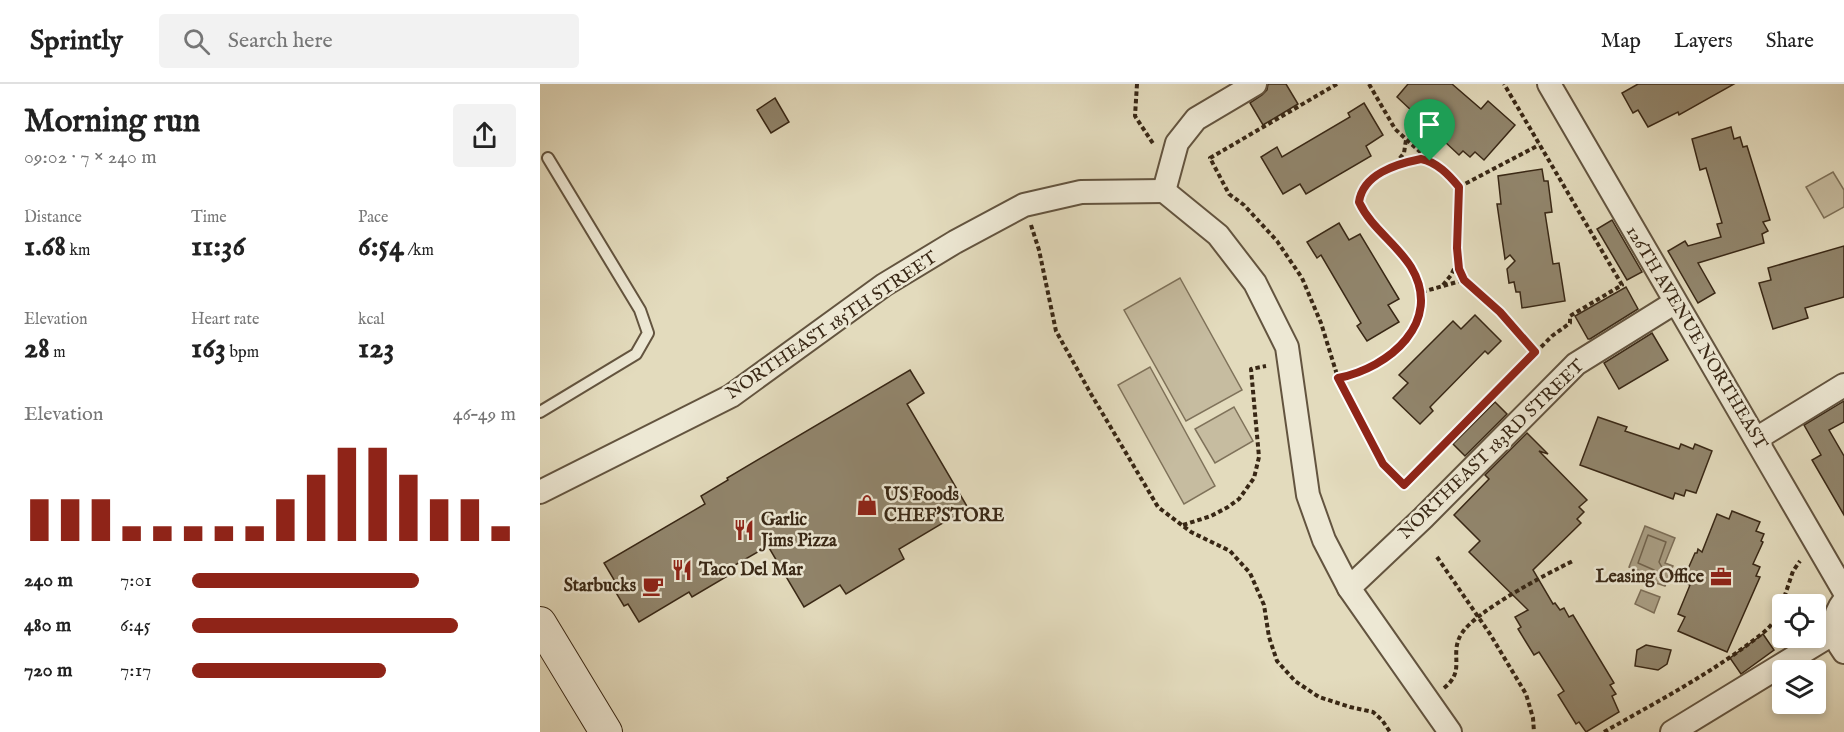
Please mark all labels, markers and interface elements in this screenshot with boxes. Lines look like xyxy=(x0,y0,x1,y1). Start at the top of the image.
search box xyxy=(159,14,579,68)
text: Sprintly xyxy=(30,24,123,59)
icon: search xyxy=(180,25,213,58)
text: Search here xyxy=(228,27,333,55)
text: Map xyxy=(1601,28,1641,55)
text: Layers xyxy=(1674,28,1733,55)
text: Share xyxy=(1766,28,1814,55)
pin xyxy=(1404,99,1455,161)
text: Morning run xyxy=(24,101,200,143)
button: share xyxy=(453,104,516,167)
icon: arrive xyxy=(1413,108,1446,141)
text: 09:02 · 7 × 240 m xyxy=(24,145,157,170)
text: Distance xyxy=(24,208,82,228)
text: Time xyxy=(191,208,227,228)
text: Pace xyxy=(358,208,388,228)
street label: 126TH AVENUE NORTHEAST xyxy=(1620,222,1772,454)
text: 1.68 xyxy=(24,228,66,266)
text: 11:36 xyxy=(191,228,245,266)
text: 6:54 xyxy=(358,228,404,266)
text: km xyxy=(66,241,90,261)
text: /km xyxy=(404,241,434,261)
street label: NORTHEAST 185TH STREET xyxy=(722,247,942,405)
text: Elevation xyxy=(24,310,87,330)
text: Heart rate xyxy=(191,310,259,330)
text: kcal xyxy=(358,310,385,330)
text: 28 xyxy=(24,330,50,368)
text: 163 xyxy=(191,330,226,368)
text: 123 xyxy=(358,330,394,368)
text: m xyxy=(50,343,66,363)
text: bpm xyxy=(226,343,259,363)
street label: NORTHEAST 183RD STREET xyxy=(1394,355,1590,545)
text: Elevation xyxy=(24,402,103,427)
text: 46–49 m xyxy=(453,402,516,427)
place label: US Foods CHEF'STORE xyxy=(883,484,1005,528)
shop icon: US Foods CHEF'STORE xyxy=(855,493,879,517)
place label: Garlic Jims Pizza xyxy=(759,509,838,553)
restaurant icon: Garlic Jims Pizza xyxy=(732,518,756,542)
restaurant icon: Taco Del Mar xyxy=(670,558,694,582)
place label: Taco Del Mar xyxy=(698,559,803,582)
office icon: Leasing Office xyxy=(1709,565,1733,589)
place label: Leasing Office xyxy=(1596,566,1705,589)
text: 240 m xyxy=(24,568,73,593)
text: 7:01 xyxy=(120,568,152,593)
cafe icon: Starbucks xyxy=(641,574,665,598)
place label: Starbucks xyxy=(564,575,637,598)
map controls xyxy=(1772,594,1826,714)
button: locate xyxy=(1772,594,1826,648)
text: 480 m xyxy=(24,613,71,638)
text: 6:45 xyxy=(120,613,151,638)
text: 720 m xyxy=(24,658,72,683)
text: 7:17 xyxy=(120,658,151,683)
button: layers xyxy=(1772,660,1826,714)

